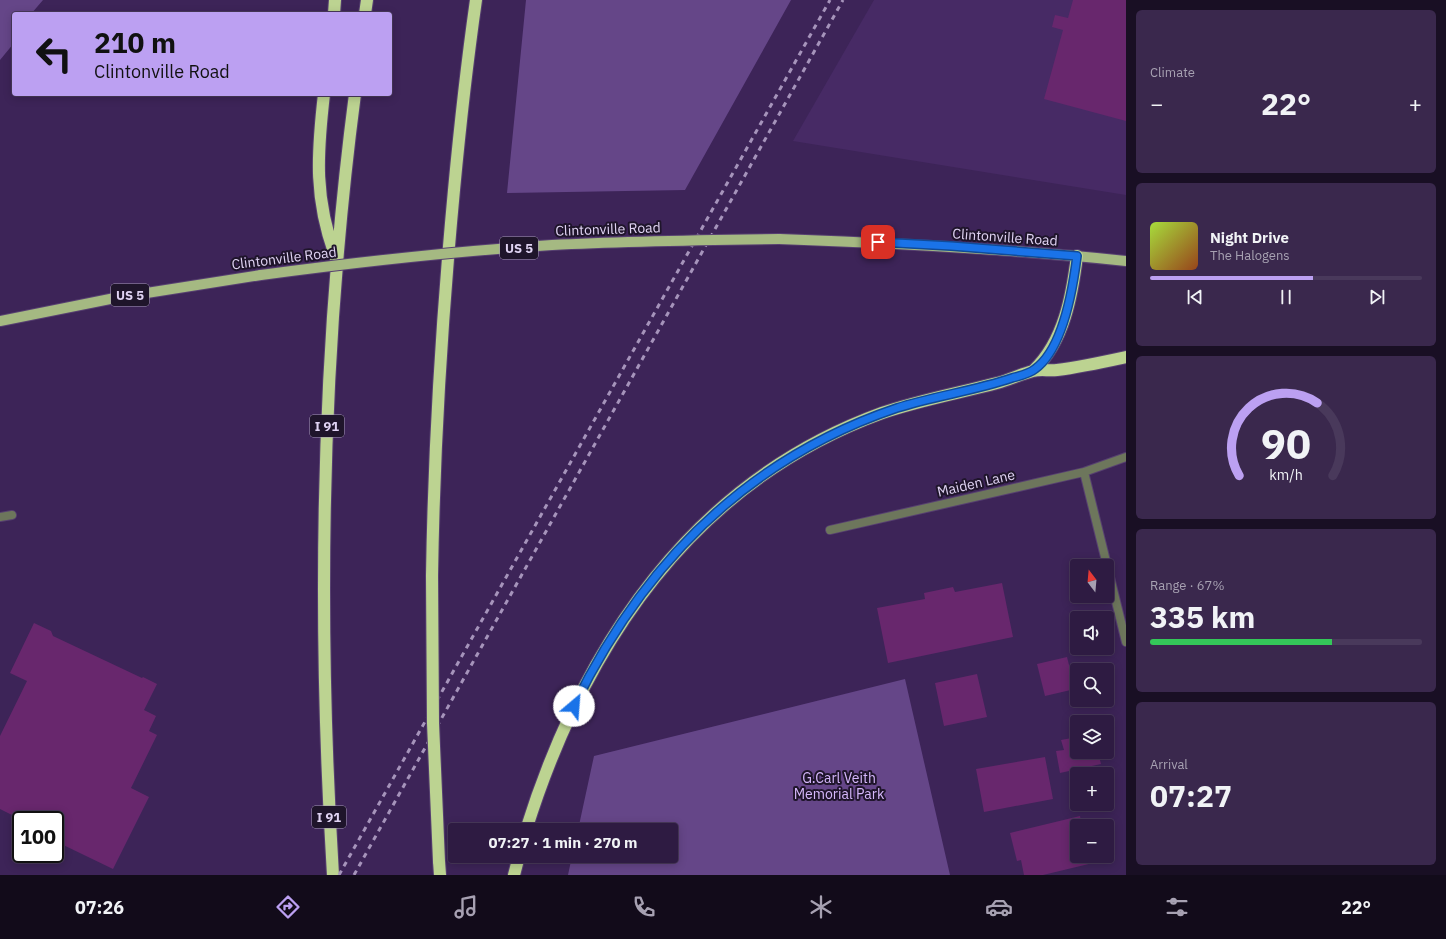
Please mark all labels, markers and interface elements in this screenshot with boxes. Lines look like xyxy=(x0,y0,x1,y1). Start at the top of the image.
text: 210 m xyxy=(94,24,176,61)
icon: left xyxy=(28,28,80,80)
text: Clintonville Road xyxy=(94,60,230,83)
text: Climate xyxy=(1150,64,1195,81)
text: 22° xyxy=(1261,84,1311,123)
text: − xyxy=(1150,89,1163,118)
text: + xyxy=(1409,89,1422,118)
street label: Clintonville Road xyxy=(555,218,661,240)
street label: Clintonville Road xyxy=(952,224,1058,250)
pin xyxy=(861,225,895,259)
text: Night Drive xyxy=(1210,228,1289,247)
icon: arrive xyxy=(867,231,889,253)
road number: US 5 xyxy=(500,237,538,259)
street label: Clintonville Road xyxy=(230,243,338,273)
text: The Halogens xyxy=(1210,247,1290,264)
road number: US 5 xyxy=(111,284,149,306)
icon: previous xyxy=(1184,286,1206,308)
icon: pause xyxy=(1275,286,1297,308)
icon: next xyxy=(1366,286,1388,308)
road number: I 91 xyxy=(310,415,344,437)
text: 90 xyxy=(1261,415,1311,469)
text: km/h xyxy=(1269,464,1303,483)
street label: Maiden Lane xyxy=(935,465,1017,501)
north arrow xyxy=(1070,559,1114,603)
map controls xyxy=(1070,559,1114,863)
text: Range · 67% xyxy=(1150,577,1224,594)
text: 335 km xyxy=(1150,597,1255,636)
button: sound xyxy=(1070,611,1114,655)
button: search xyxy=(1070,663,1114,707)
position arrow xyxy=(553,685,595,727)
button: layers xyxy=(1070,715,1114,759)
text: Arrival xyxy=(1150,756,1188,773)
button: + xyxy=(1070,767,1114,811)
park label: G.Carl Veith Memorial Park xyxy=(794,769,885,803)
text: 07:27 xyxy=(1150,776,1232,815)
road number: I 91 xyxy=(312,806,346,828)
speed limit sign: 100 xyxy=(12,811,64,863)
button: − xyxy=(1070,819,1114,863)
text: 07:27 · 1 min · 270 m xyxy=(489,833,637,852)
icon: directions xyxy=(274,893,302,921)
icon: music xyxy=(452,893,480,921)
icon: phone xyxy=(630,893,658,921)
icon: climate xyxy=(807,893,835,921)
icon: car xyxy=(985,893,1013,921)
icon: filters xyxy=(1163,893,1191,921)
text: 07:26 xyxy=(75,896,124,919)
text: 22° xyxy=(1341,896,1371,919)

